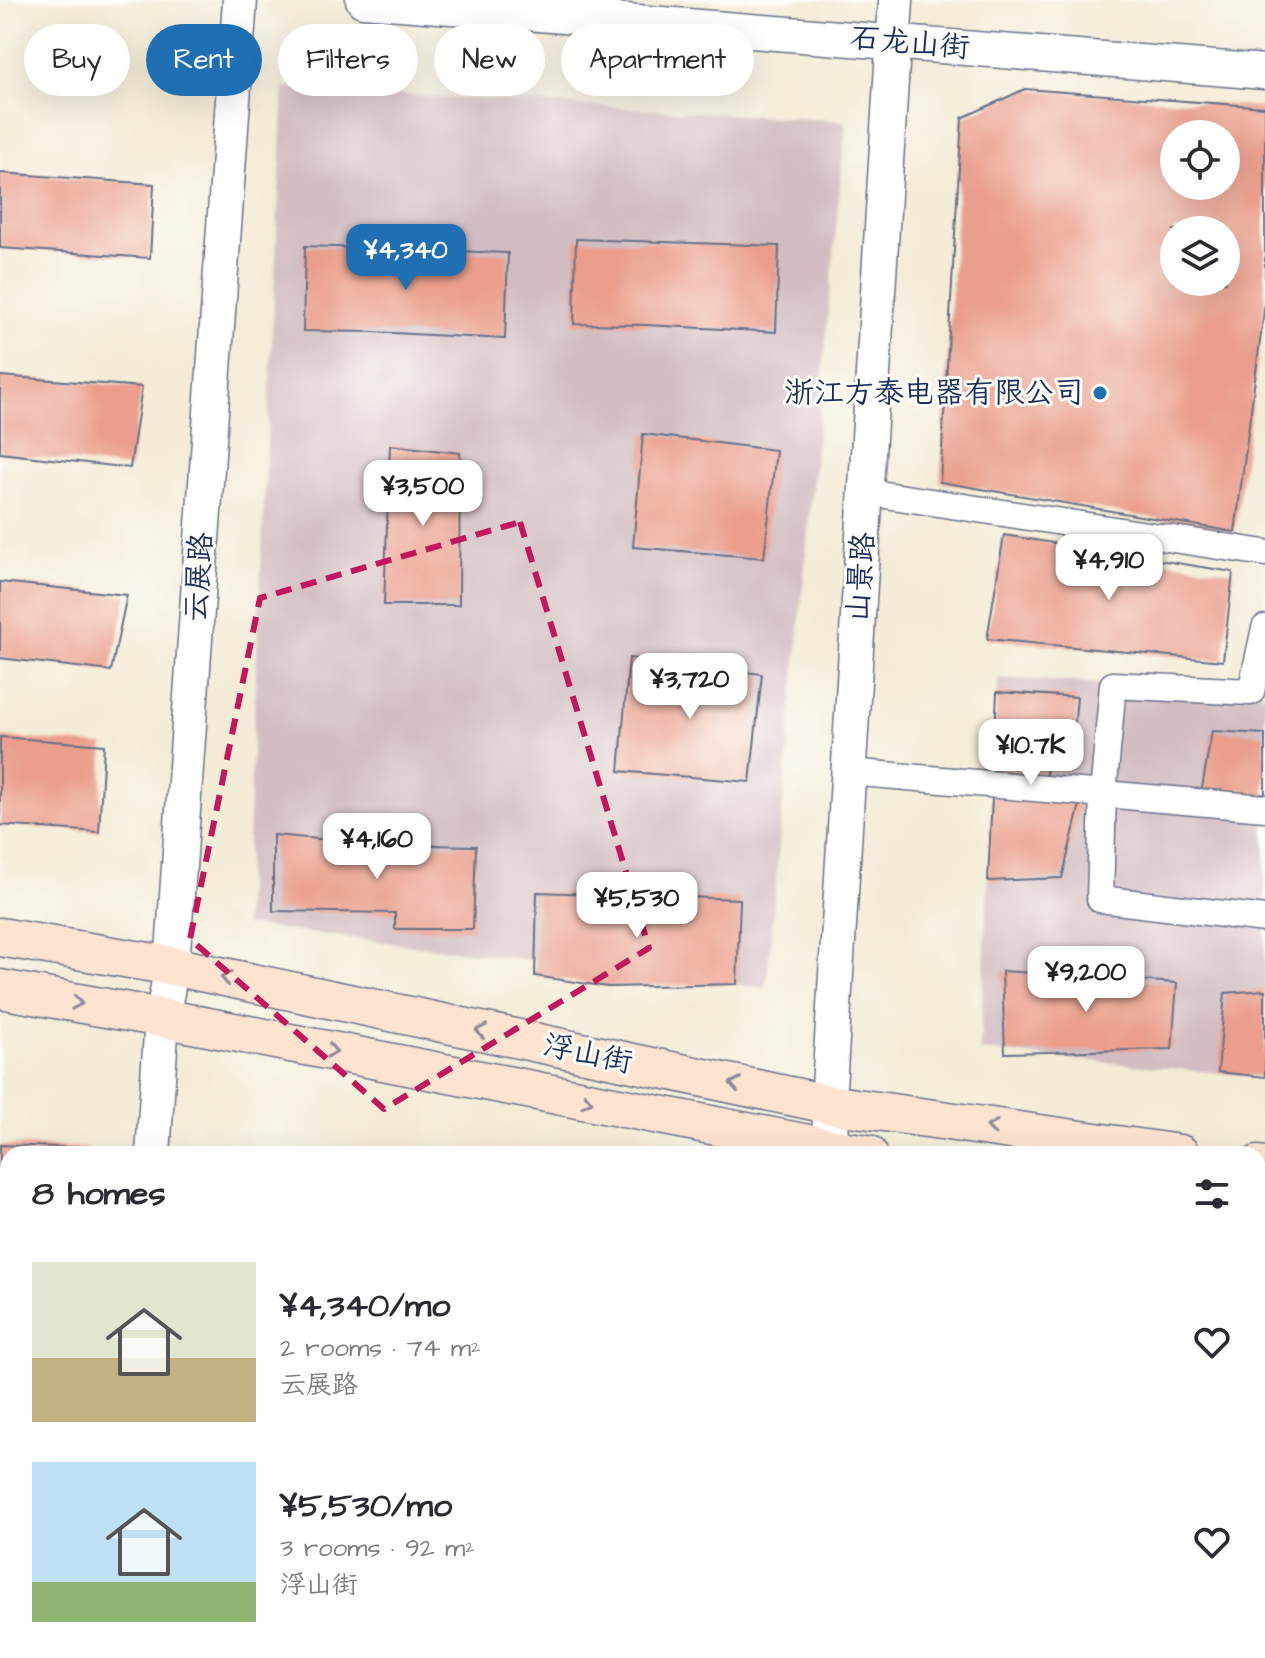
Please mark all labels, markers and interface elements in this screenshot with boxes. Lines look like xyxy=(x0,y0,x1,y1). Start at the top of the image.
street label: 石龙山街 xyxy=(848,17,972,69)
chip: Buy xyxy=(24,24,130,96)
chip: Rent xyxy=(146,24,262,96)
chip: Filters xyxy=(278,24,418,96)
chip: New xyxy=(434,24,545,96)
chip: Apartment xyxy=(561,24,754,96)
map controls xyxy=(1160,120,1240,296)
button: locate xyxy=(1160,120,1240,200)
button: layers xyxy=(1160,216,1240,296)
pin: ¥4,340 xyxy=(341,224,471,292)
text: ¥4,340 xyxy=(364,232,448,268)
place label: 浙江方泰电器有限公司 xyxy=(784,372,1084,414)
marker: 浙江方泰电器有限公司 xyxy=(1091,384,1109,402)
pin: ¥3,500 xyxy=(358,460,488,528)
text: ¥3,500 xyxy=(382,468,464,504)
street label: 云展路 xyxy=(175,531,223,623)
street label: 山景路 xyxy=(837,531,885,623)
pin: ¥4,910 xyxy=(1044,534,1174,602)
text: ¥4,910 xyxy=(1074,542,1144,578)
pin: ¥3,720 xyxy=(625,653,755,721)
text: ¥3,720 xyxy=(650,661,730,697)
pin: ¥10.7K xyxy=(966,719,1096,787)
text: ¥10.7K xyxy=(996,727,1066,763)
pin: ¥4,160 xyxy=(312,813,442,881)
text: ¥4,160 xyxy=(341,821,413,857)
pin: ¥5,530 xyxy=(572,872,702,940)
text: ¥5,530 xyxy=(595,880,679,916)
pin: ¥9,200 xyxy=(1021,946,1151,1014)
text: ¥9,200 xyxy=(1046,954,1127,990)
one-way arrow xyxy=(220,970,233,987)
one-way arrow xyxy=(70,994,84,1011)
one-way arrow xyxy=(474,1023,488,1040)
street label: 浮山街 xyxy=(540,1024,636,1084)
one-way arrow xyxy=(326,1042,339,1059)
one-way arrow xyxy=(729,1076,743,1093)
one-way arrow xyxy=(580,1092,594,1109)
one-way arrow xyxy=(985,1119,998,1136)
text: 8 homes xyxy=(32,1170,166,1218)
icon: filters xyxy=(1190,1172,1234,1216)
text: ¥4,340/mo xyxy=(280,1282,450,1330)
icon: home xyxy=(96,1294,192,1390)
icon: heart xyxy=(1190,1320,1234,1364)
text: 2 rooms · 74 m² xyxy=(280,1330,481,1366)
text: 云展路 xyxy=(280,1367,358,1403)
text: ¥5,530/mo xyxy=(280,1482,452,1530)
icon: home xyxy=(96,1494,192,1590)
icon: heart xyxy=(1190,1520,1234,1564)
text: 3 rooms · 92 m² xyxy=(280,1530,475,1566)
text: 浮山街 xyxy=(280,1567,358,1603)

